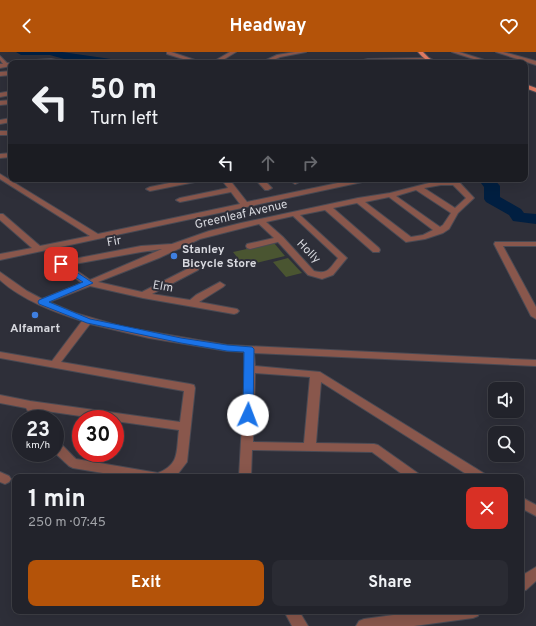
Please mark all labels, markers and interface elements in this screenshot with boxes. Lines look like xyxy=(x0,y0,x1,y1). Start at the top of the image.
icon: back xyxy=(16,15,38,37)
text: Headway xyxy=(230,15,306,38)
icon: heart xyxy=(498,15,520,37)
text: 50 m xyxy=(90,73,157,109)
icon: left xyxy=(24,76,76,128)
text: Turn left xyxy=(90,108,158,131)
icon: left xyxy=(215,152,237,174)
icon: ahead xyxy=(257,152,279,174)
icon: right xyxy=(299,152,321,174)
street label: Greenleaf Avenue xyxy=(193,197,289,233)
street label: Fir xyxy=(106,233,123,251)
street label: Holly xyxy=(293,236,324,267)
place label: Stanley Bicycle Store xyxy=(182,242,257,272)
pin xyxy=(44,247,78,281)
marker: Stanley Bicycle Store xyxy=(169,251,179,261)
icon: arrive xyxy=(50,253,72,275)
street label: Elm xyxy=(151,277,174,297)
marker: Alfamart xyxy=(30,310,40,320)
place label: Alfamart xyxy=(10,321,60,337)
map controls xyxy=(488,382,524,462)
button: sound xyxy=(488,382,524,418)
position arrow xyxy=(227,394,269,436)
speed limit sign: 30 xyxy=(72,410,124,462)
text: 23 xyxy=(26,418,50,444)
button: search xyxy=(488,426,524,462)
text: km/h xyxy=(26,439,50,452)
text: 1 min xyxy=(28,485,86,515)
button: close xyxy=(466,487,508,529)
text: 250 m · 07:45 xyxy=(28,515,106,531)
button: Exit xyxy=(28,560,264,606)
button: Share xyxy=(272,560,508,606)

